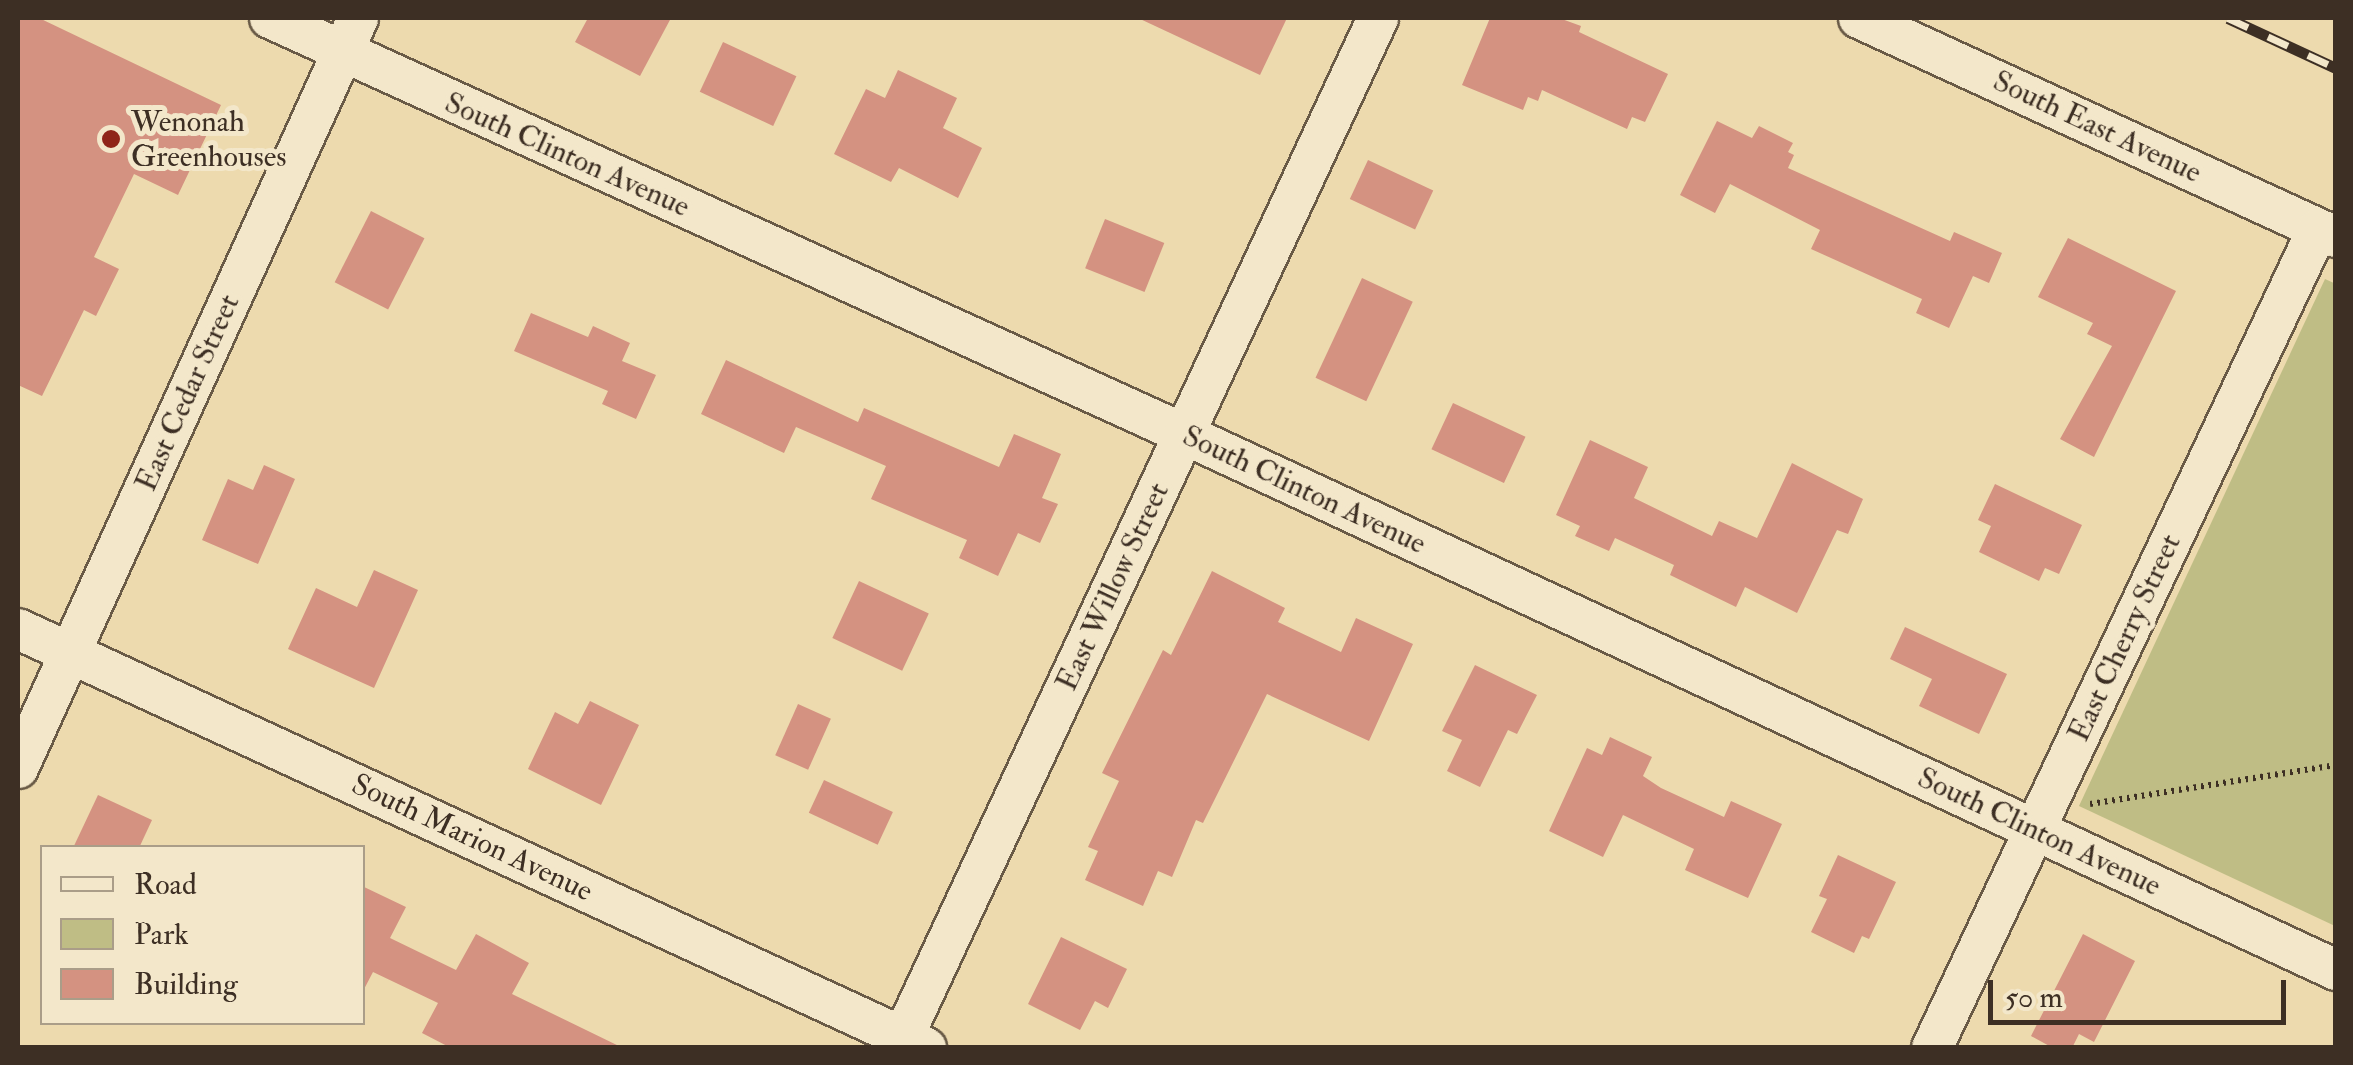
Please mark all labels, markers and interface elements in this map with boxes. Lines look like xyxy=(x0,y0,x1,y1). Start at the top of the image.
street label: South East Avenue xyxy=(1987,63,2207,191)
street label: South Clinton Avenue xyxy=(439,85,695,225)
place label: Wenonah Greenhouses xyxy=(131,104,287,174)
marker: Wenonah Greenhouses xyxy=(100,128,122,150)
street label: East Cedar Street xyxy=(129,289,247,497)
street label: South Clinton Avenue xyxy=(1177,418,1431,562)
street label: East Willow Street xyxy=(1049,477,1177,697)
street label: East Cherry Street xyxy=(2061,529,2189,747)
street label: South Clinton Avenue xyxy=(1912,760,2166,904)
street label: South Marion Avenue xyxy=(346,766,598,910)
legend xyxy=(40,845,365,1025)
text: Road xyxy=(134,866,197,903)
text: Park xyxy=(134,916,189,953)
scale bar xyxy=(1993,960,2290,1022)
text: Building xyxy=(134,966,238,1003)
text: 50 m xyxy=(2005,979,2063,1016)

